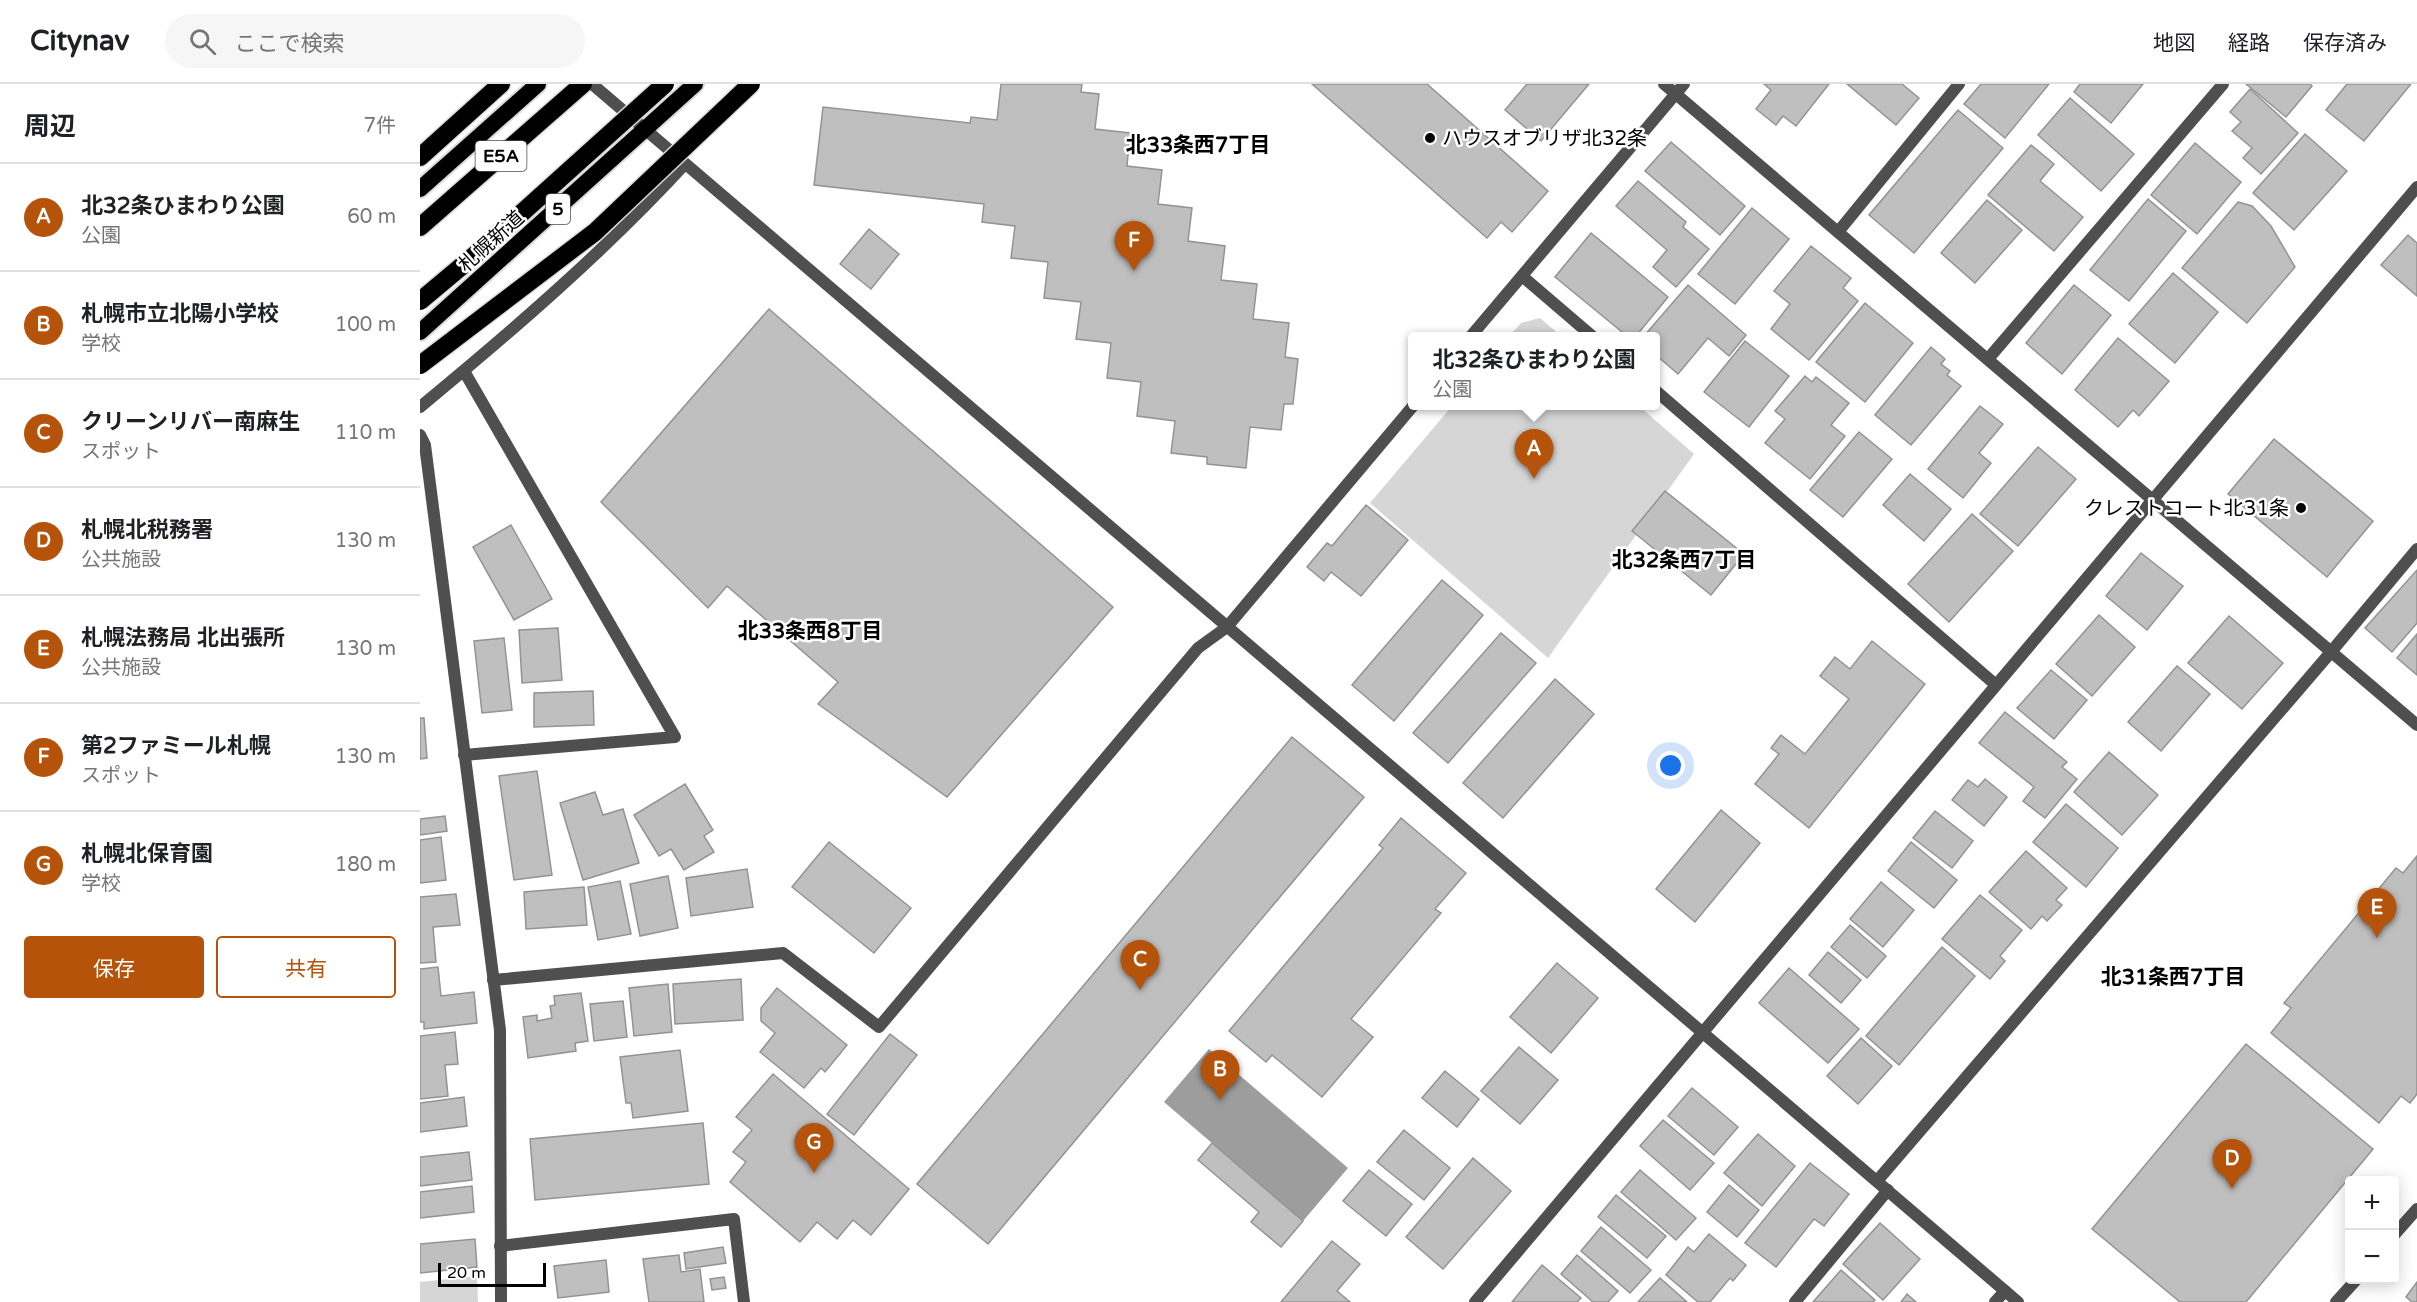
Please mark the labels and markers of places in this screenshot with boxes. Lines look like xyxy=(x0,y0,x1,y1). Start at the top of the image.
place label: ハウスオブリザ北32条 xyxy=(1442,127,1647,151)
marker: ハウスオブリザ北32条 xyxy=(1423,131,1437,145)
pin: F xyxy=(1114,222,1154,271)
pin: A xyxy=(1514,430,1554,479)
place label: クレストコート北31条 xyxy=(2084,497,2289,521)
marker: クレストコート北31条 xyxy=(2294,501,2308,515)
pin: E xyxy=(2358,888,2396,938)
pin: C xyxy=(1120,940,1160,990)
pin: B xyxy=(1200,1050,1240,1100)
pin: G xyxy=(794,1124,834,1173)
pin: D xyxy=(2212,1140,2252,1189)

